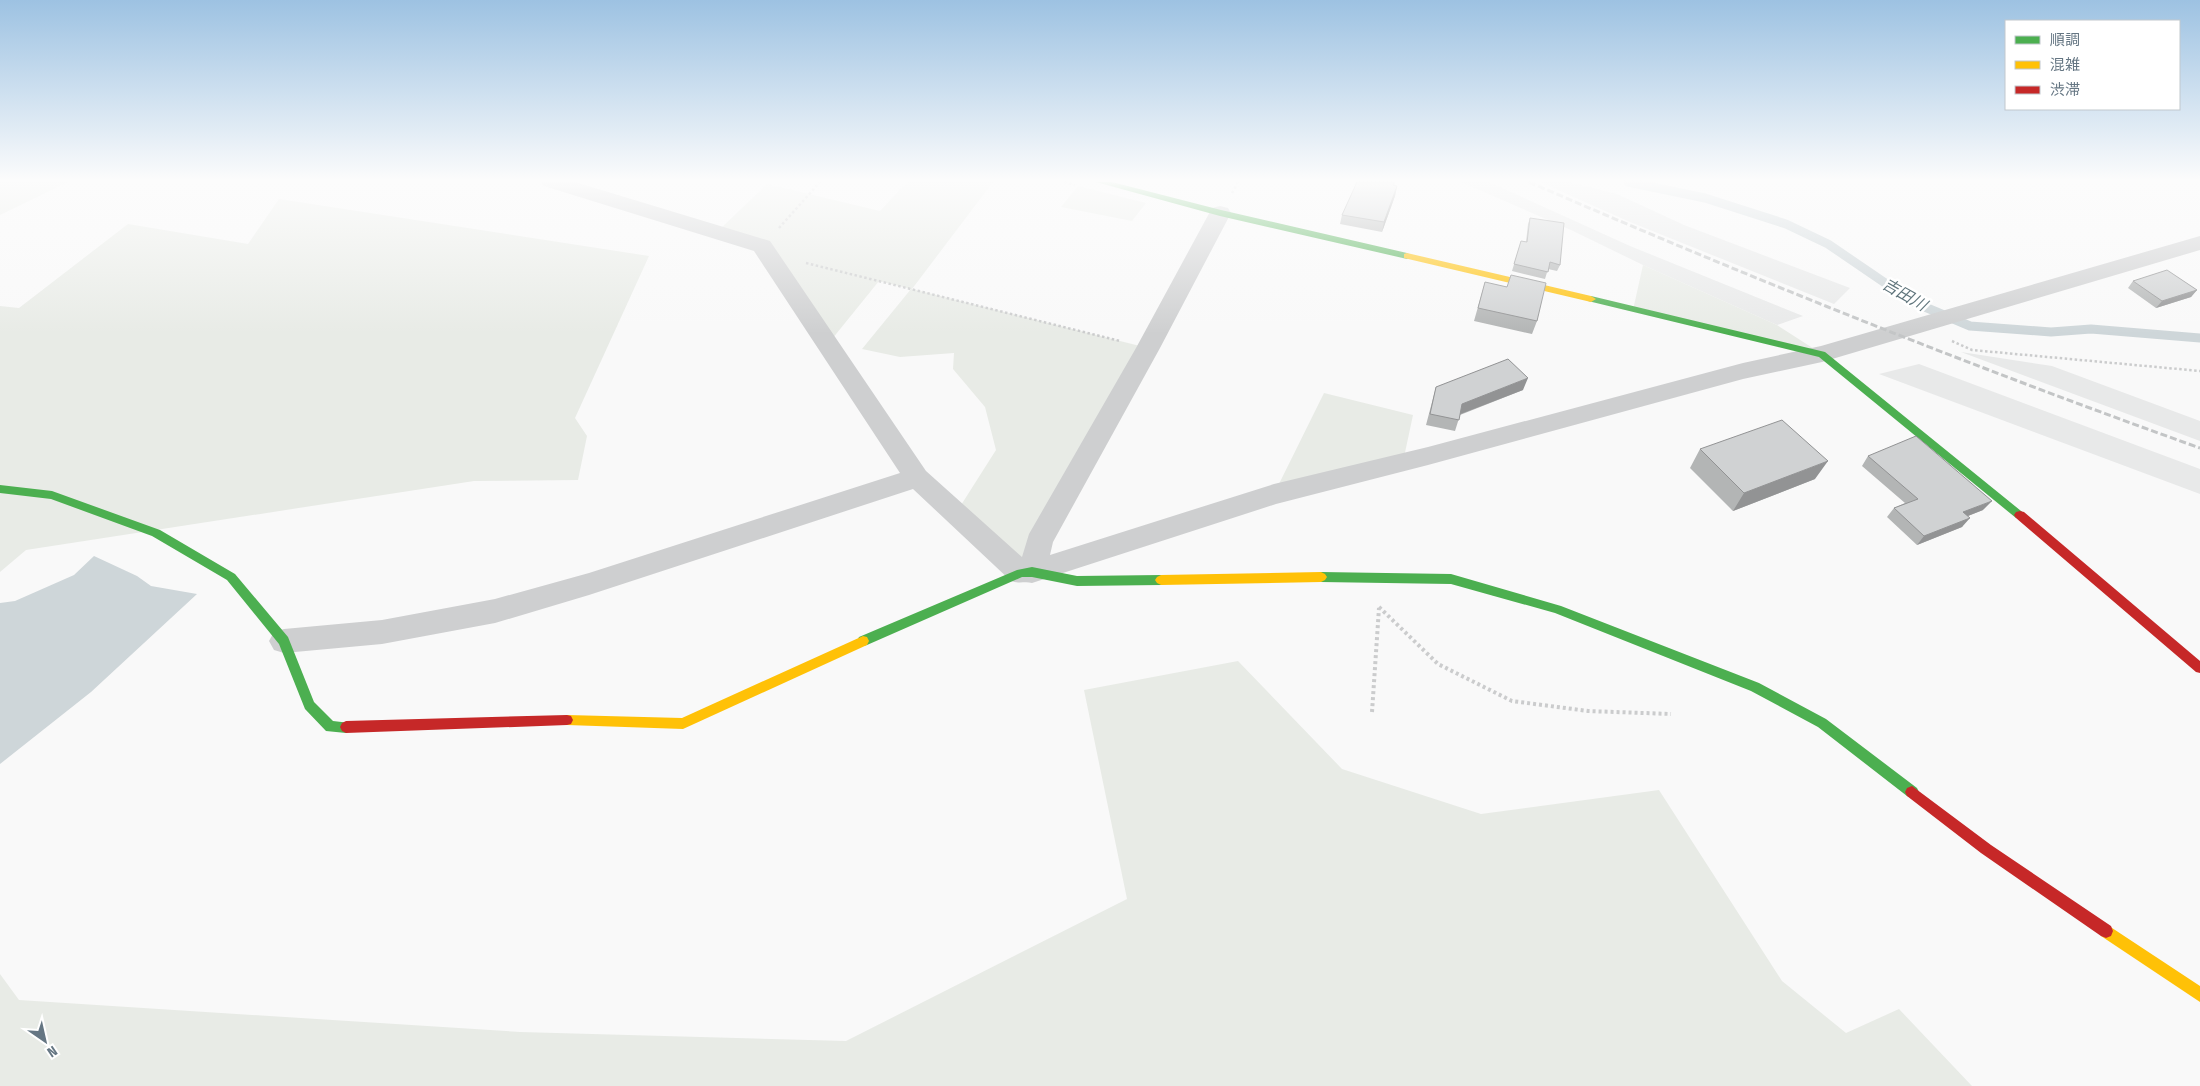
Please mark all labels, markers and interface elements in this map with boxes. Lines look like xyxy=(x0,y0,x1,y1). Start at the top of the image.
legend xyxy=(2005,20,2180,110)
text: 順調 xyxy=(2050,31,2080,49)
text: 混雑 xyxy=(2050,56,2080,74)
text: 渋滞 xyxy=(2050,81,2080,99)
water label: 吉田川 xyxy=(1879,274,1932,316)
north arrow xyxy=(20,1016,70,1066)
text: N xyxy=(44,1042,60,1061)

